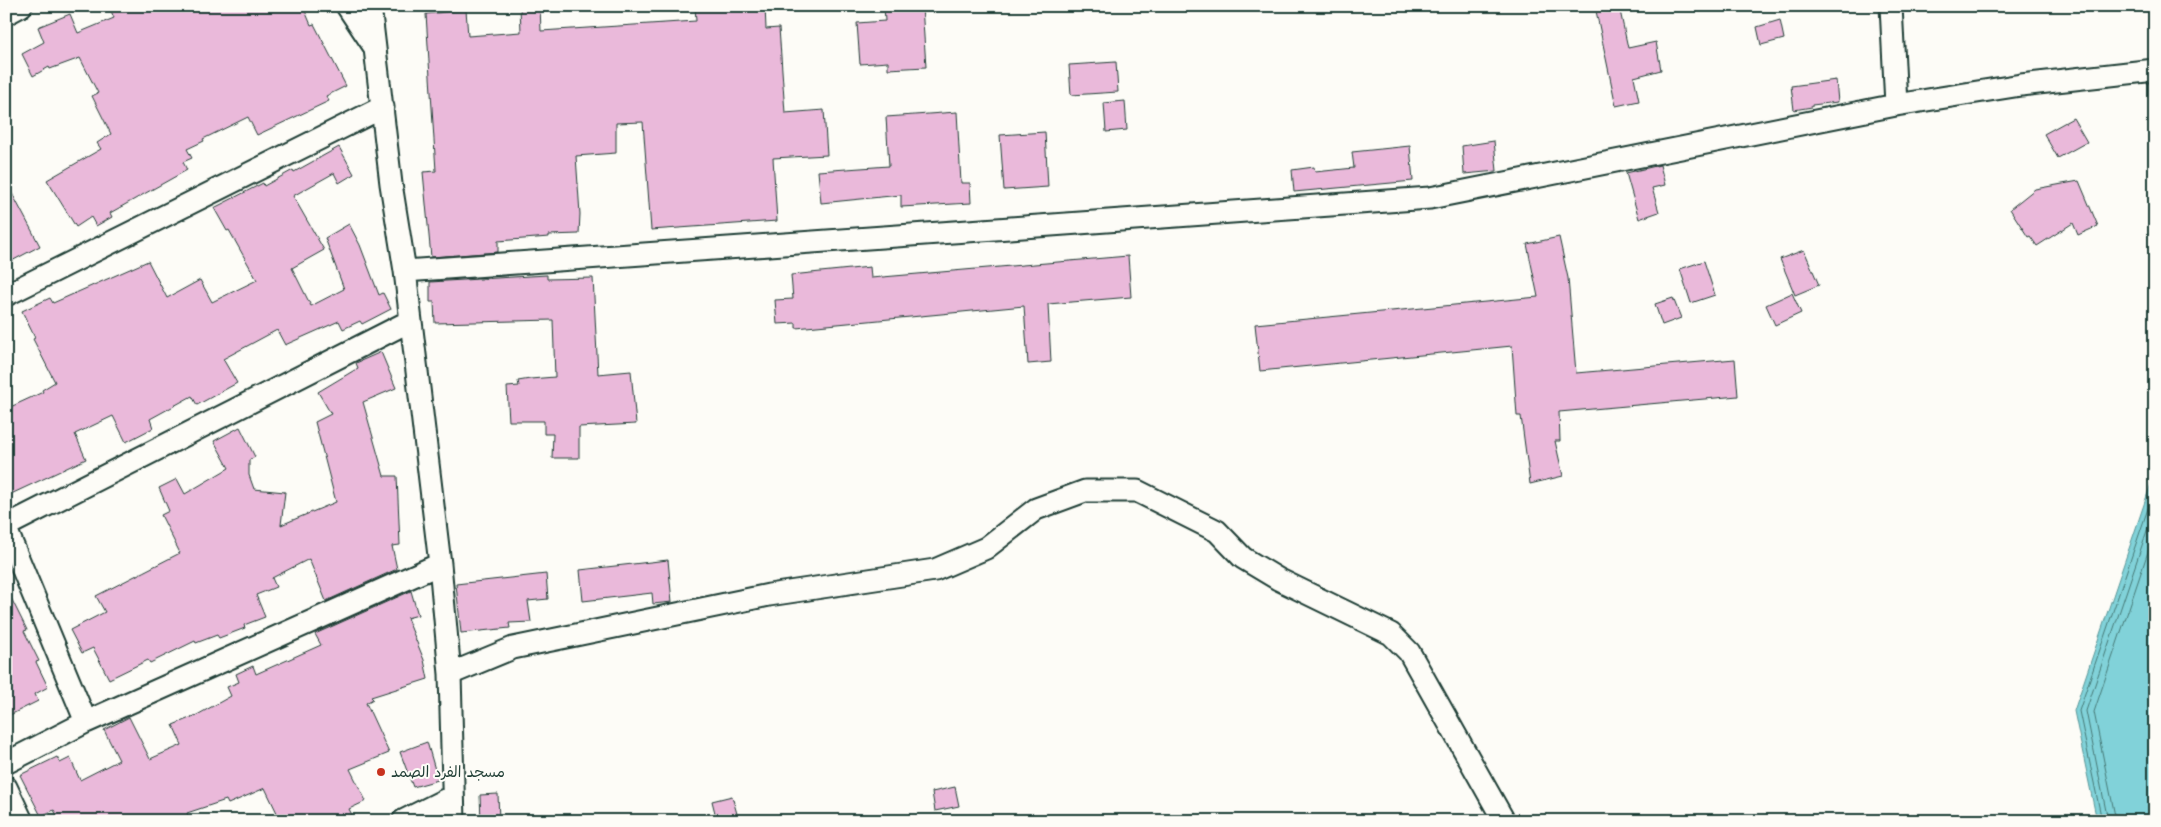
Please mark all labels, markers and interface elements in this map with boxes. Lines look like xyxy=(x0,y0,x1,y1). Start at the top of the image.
place label: مسجد الفرد الصمد xyxy=(391,762,505,782)
marker: مسجد الفرد الصمد xyxy=(375,766,387,778)

